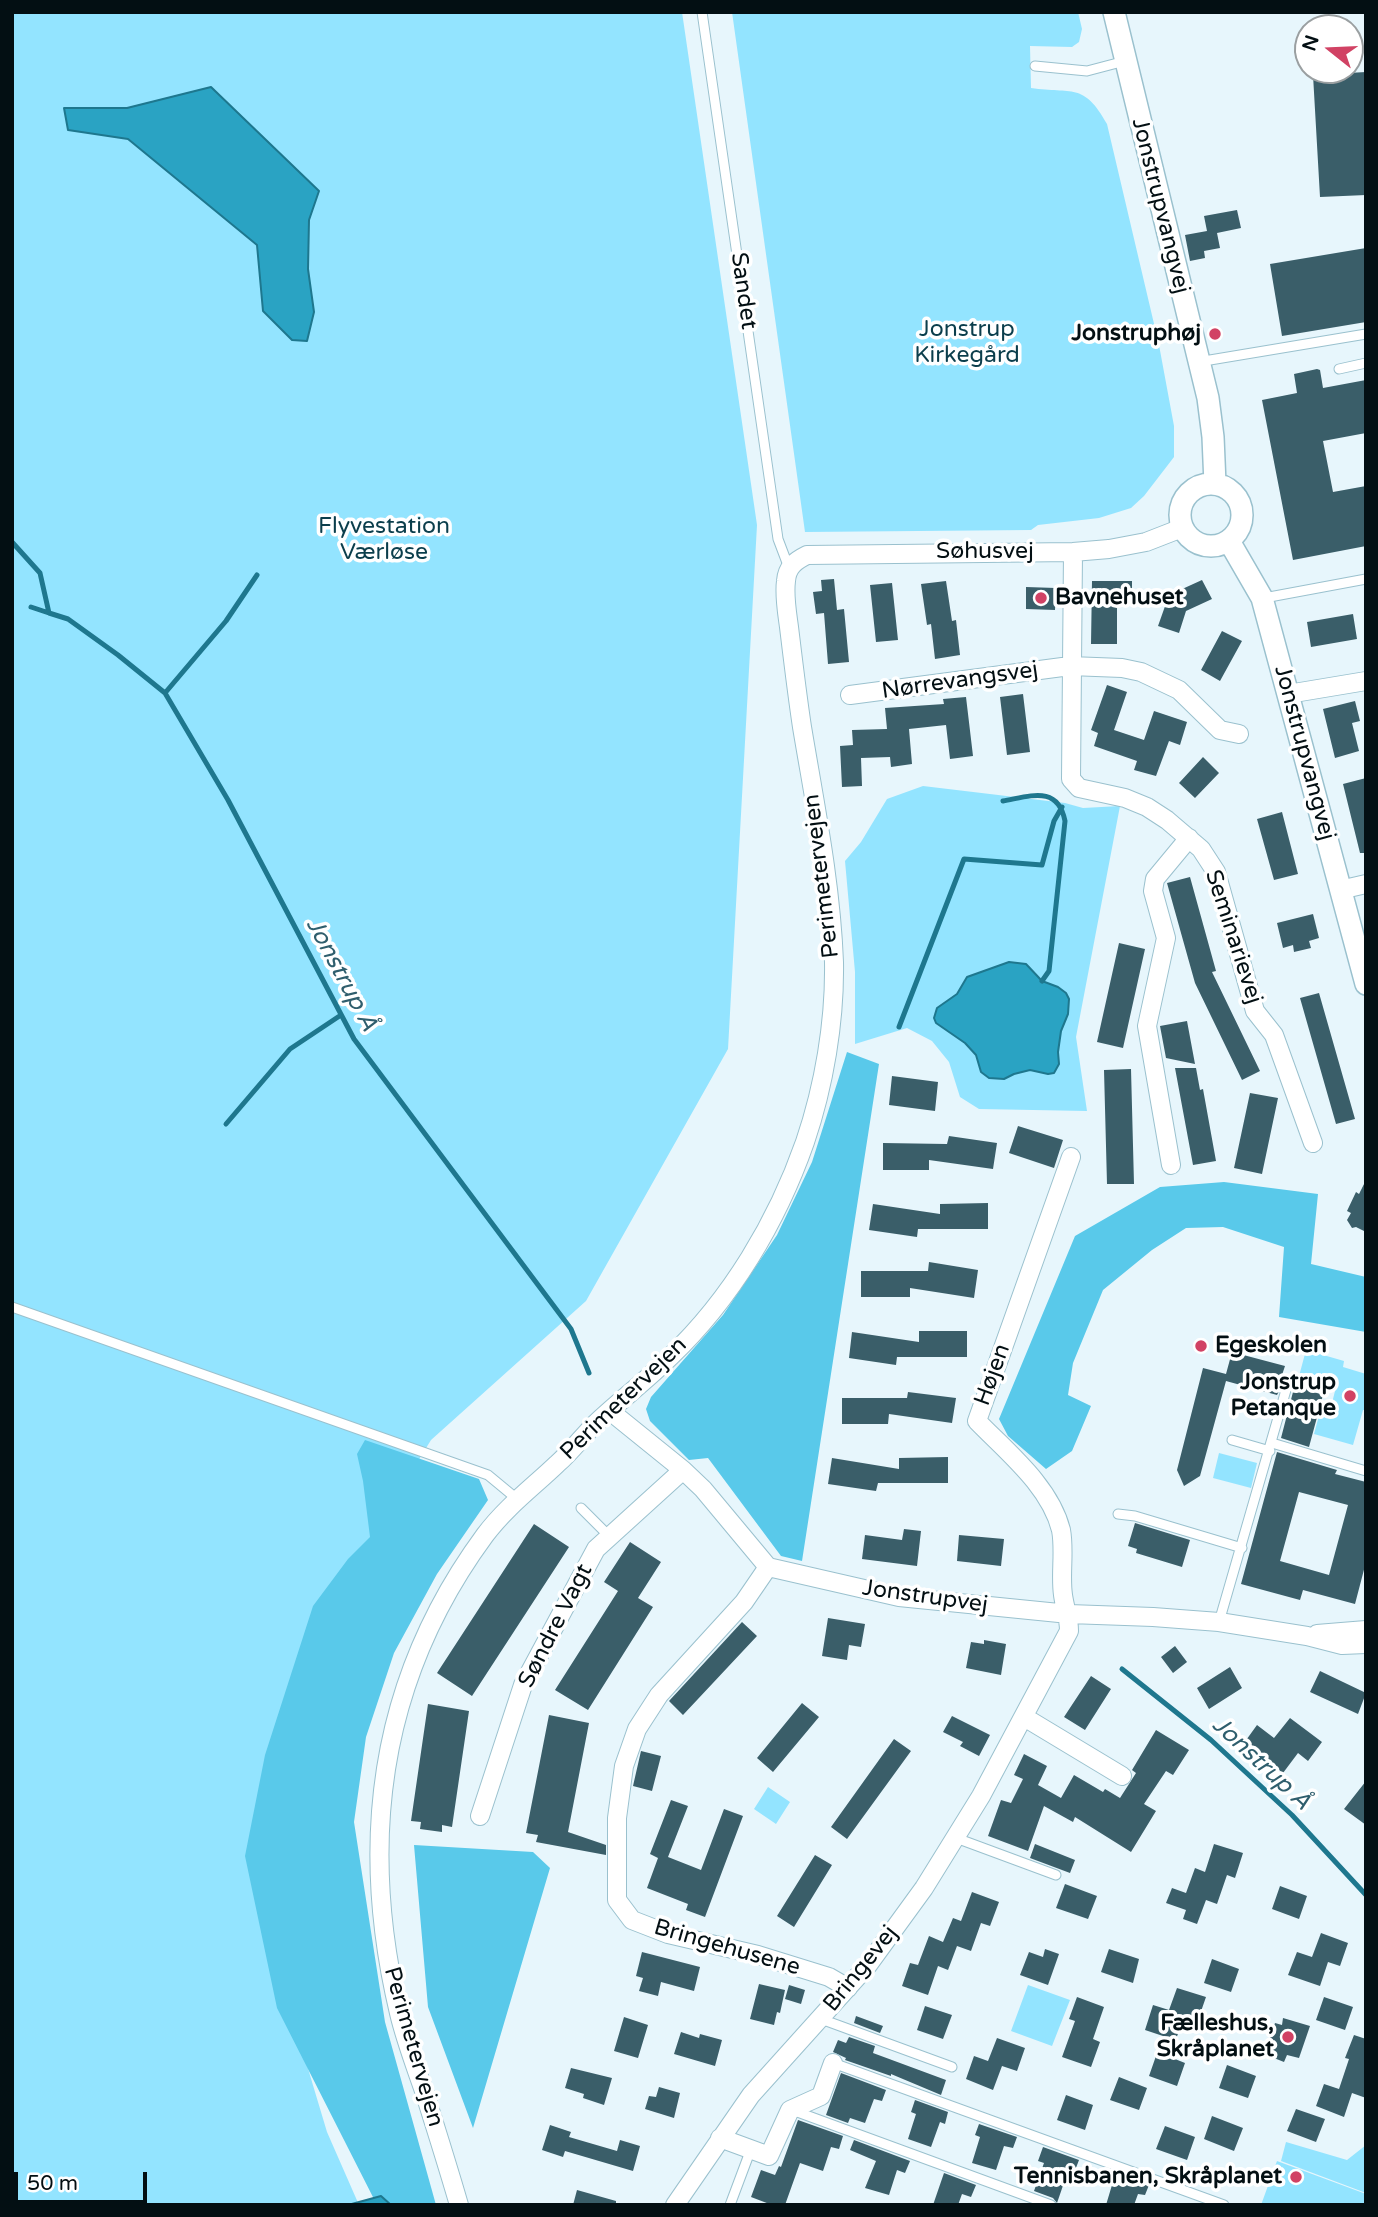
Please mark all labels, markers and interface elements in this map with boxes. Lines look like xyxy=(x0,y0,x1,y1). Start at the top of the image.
north arrow xyxy=(1294,14,1364,84)
text: N xyxy=(1298,32,1324,54)
street label: Jonstrupvangvej xyxy=(1125,115,1195,297)
street label: Sandet xyxy=(724,251,762,331)
park label: Jonstrup Kirkegård xyxy=(914,316,1020,370)
place label: Jonstruphøj xyxy=(1071,320,1201,348)
marker: Jonstruphøj xyxy=(1207,326,1223,342)
park label: Flyvestation Værløse xyxy=(318,513,450,567)
street label: Søhusvej xyxy=(936,538,1034,566)
place label: Bavnehuset xyxy=(1055,584,1184,612)
marker: Bavnehuset xyxy=(1033,590,1049,606)
street label: Nørrevangsvej xyxy=(880,656,1040,706)
street label: Jonstrupvangvej xyxy=(1267,662,1341,844)
street label: Perimetervejen xyxy=(798,792,846,960)
street label: Seminarievej xyxy=(1198,867,1268,1007)
water label: Jonstrup Å xyxy=(299,913,383,1037)
street label: Perimetervejen xyxy=(555,1332,693,1466)
place label: Egeskolen xyxy=(1215,1332,1327,1360)
marker: Egeskolen xyxy=(1193,1338,1209,1354)
street label: Højen xyxy=(969,1340,1017,1410)
place label: Jonstrup Petanque xyxy=(1231,1369,1336,1423)
marker: Jonstrup Petanque xyxy=(1342,1388,1358,1404)
street label: Søndre Vagt xyxy=(513,1560,599,1692)
street label: Jonstrupvej xyxy=(860,1575,990,1619)
water label: Jonstrup Å xyxy=(1206,1711,1316,1817)
street label: Bringehusene xyxy=(651,1914,803,1982)
street label: Bringevej xyxy=(818,1920,904,2018)
street label: Perimetervejen xyxy=(377,1964,449,2130)
place label: Fælleshus, Skråplanet xyxy=(1157,2010,1274,2064)
marker: Fælleshus, Skråplanet xyxy=(1280,2029,1296,2045)
scale bar xyxy=(18,2158,150,2202)
place label: Tennisbanen, Skråplanet xyxy=(1014,2163,1282,2191)
marker: Tennisbanen, Skråplanet xyxy=(1288,2169,1304,2185)
text: 50 m xyxy=(27,2171,78,2196)

